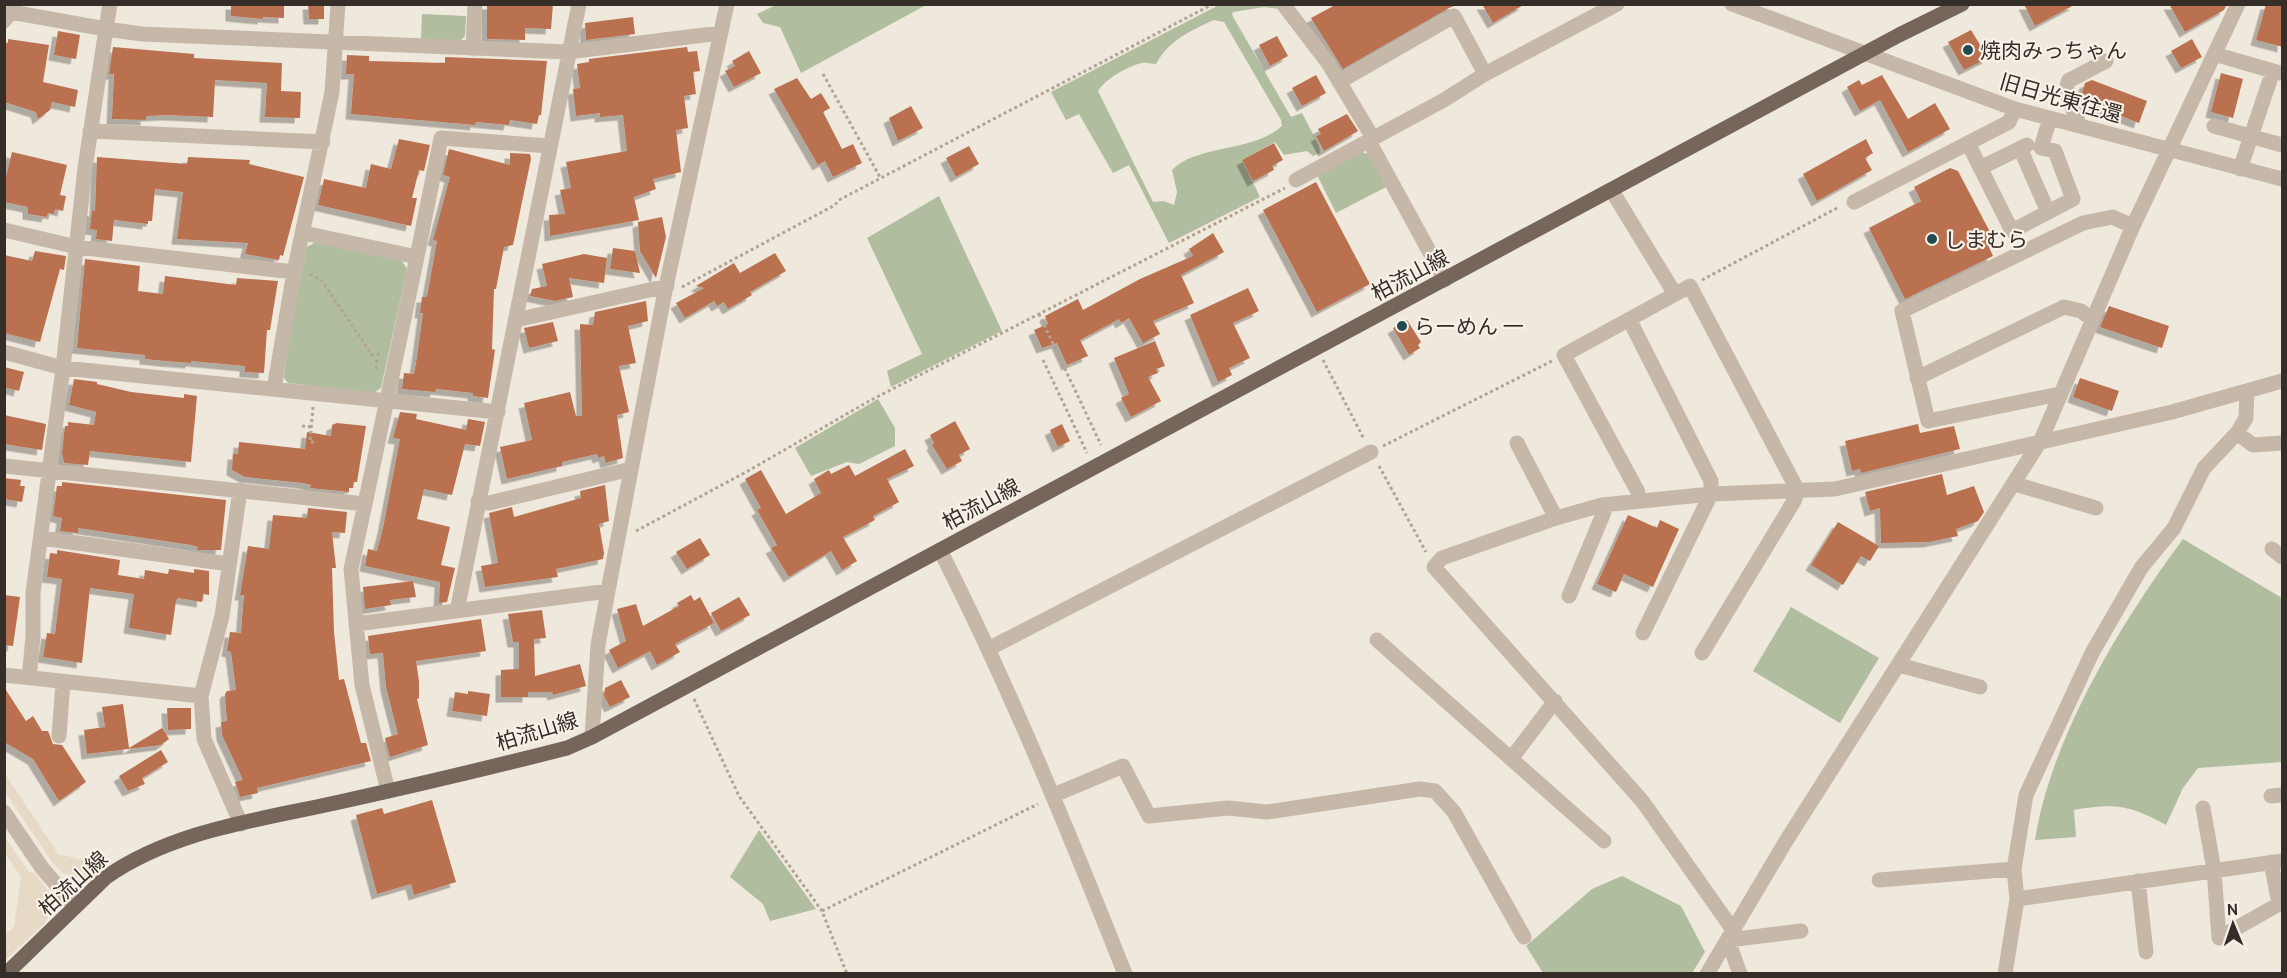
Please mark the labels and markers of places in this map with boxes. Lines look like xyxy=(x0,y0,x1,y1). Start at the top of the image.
place label: 焼肉みっちゃん xyxy=(1980,38,2127,63)
marker: 焼肉みっちゃん xyxy=(1961,43,1975,57)
place label: しまむら xyxy=(1944,227,2028,252)
marker: しまむら xyxy=(1925,232,1939,246)
place label: らーめん 一 xyxy=(1414,314,1524,339)
marker: らーめん 一 xyxy=(1395,319,1409,333)

